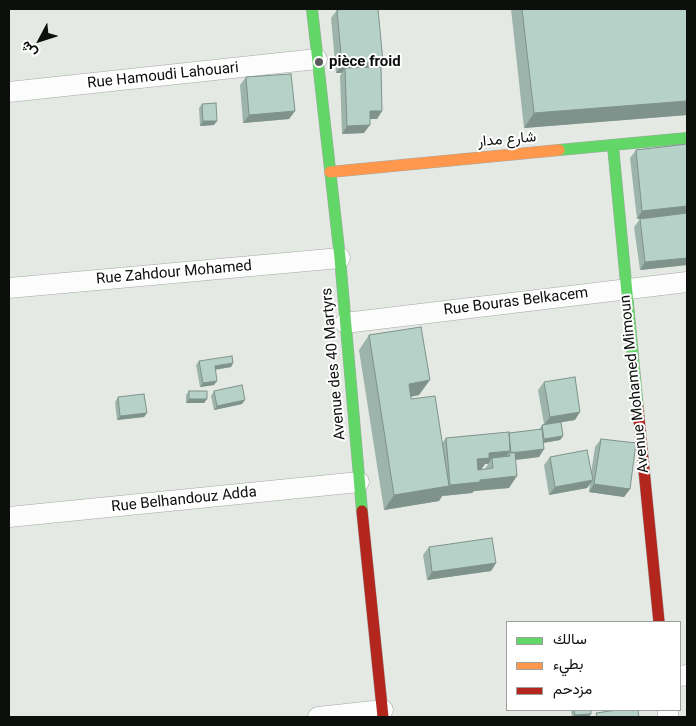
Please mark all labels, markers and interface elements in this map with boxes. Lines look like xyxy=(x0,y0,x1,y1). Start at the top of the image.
north arrow xyxy=(15,15,65,65)
text: ش xyxy=(17,38,40,61)
place label: pièce froid xyxy=(329,53,401,71)
marker: pièce froid xyxy=(313,56,325,68)
street label: Rue Hamoudi Lahouari xyxy=(86,59,240,93)
street label: شارع مدار xyxy=(477,128,537,152)
street label: Rue Zahdour Mohamed xyxy=(95,257,253,289)
street label: Rue Bouras Belkacem xyxy=(443,284,589,320)
street label: Avenue des 40 Martyrs xyxy=(318,287,350,441)
street label: Avenue Mohamed Mimoun xyxy=(617,294,653,474)
street label: Rue Belhandouz Adda xyxy=(110,483,258,517)
legend xyxy=(506,621,681,711)
text: سالك xyxy=(553,630,587,648)
text: بطيء xyxy=(553,655,583,673)
text: مزدحم xyxy=(553,680,592,698)

